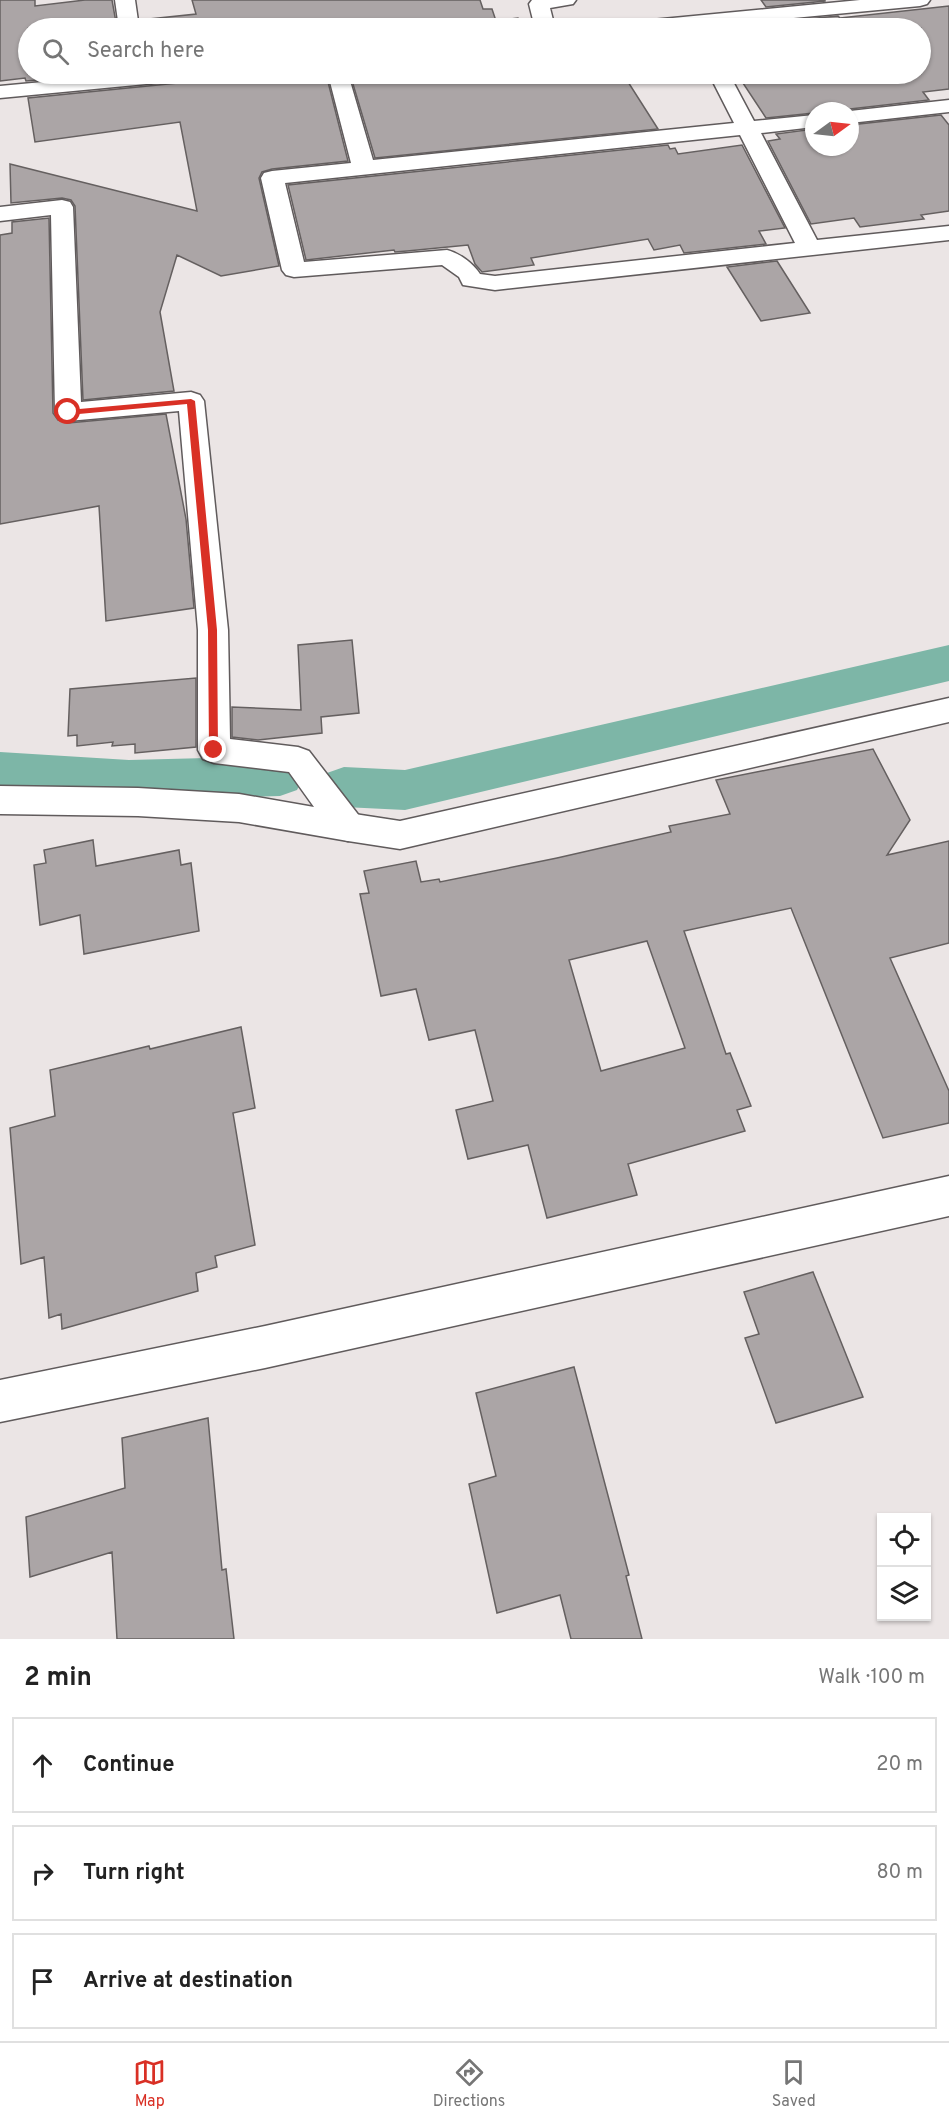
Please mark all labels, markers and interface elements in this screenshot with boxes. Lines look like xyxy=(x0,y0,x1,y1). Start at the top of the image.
search box xyxy=(18,18,931,84)
icon: search xyxy=(39,35,72,68)
text: Search here xyxy=(87,38,205,65)
north arrow xyxy=(805,102,859,156)
route start xyxy=(54,398,80,424)
route end xyxy=(200,736,226,762)
map controls xyxy=(877,1513,931,1621)
button: locate xyxy=(877,1513,931,1567)
button: layers xyxy=(877,1567,931,1621)
text: 2 min xyxy=(24,1662,92,1695)
text: Walk · 100 m xyxy=(818,1665,925,1691)
icon: ahead xyxy=(26,1749,59,1782)
text: Continue xyxy=(83,1752,174,1779)
text: 20 m xyxy=(876,1752,923,1778)
icon: right xyxy=(26,1857,59,1890)
text: Turn right xyxy=(83,1860,185,1887)
text: 80 m xyxy=(877,1860,923,1886)
icon: arrive xyxy=(26,1965,59,1998)
text: Arrive at destination xyxy=(83,1968,293,1995)
tab: Map xyxy=(133,2056,166,2112)
tab: Directions xyxy=(433,2056,505,2112)
tab: Saved xyxy=(772,2056,816,2112)

